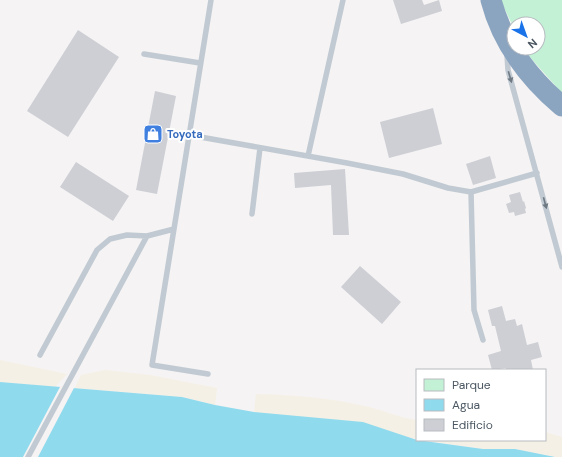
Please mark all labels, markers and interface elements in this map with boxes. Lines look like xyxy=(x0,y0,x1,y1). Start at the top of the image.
north arrow xyxy=(506,16,546,56)
text: N xyxy=(525,36,540,51)
one-way arrow xyxy=(508,71,514,84)
shop icon: Toyota xyxy=(142,123,164,145)
place label: Toyota xyxy=(167,127,203,141)
one-way arrow xyxy=(542,197,548,209)
legend xyxy=(416,369,546,441)
text: Parque xyxy=(452,377,491,393)
text: Agua xyxy=(452,397,480,413)
text: Edificio xyxy=(452,417,493,433)

